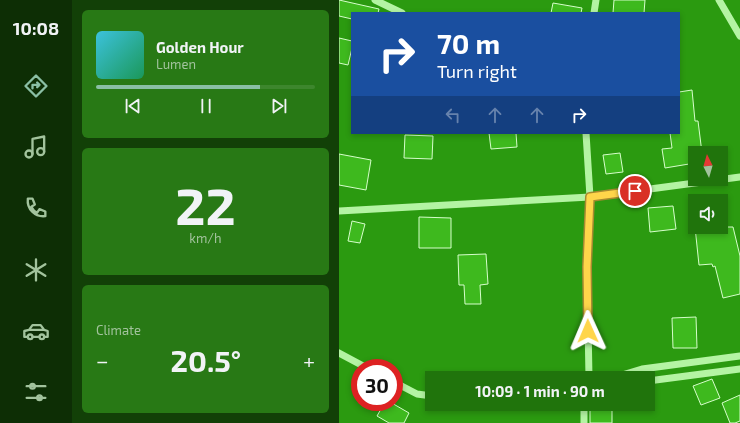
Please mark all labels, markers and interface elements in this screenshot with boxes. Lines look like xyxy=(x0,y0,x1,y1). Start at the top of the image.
text: 10:08 xyxy=(13,17,59,39)
text: 70 m xyxy=(437,26,500,60)
icon: right xyxy=(371,28,423,80)
text: Golden Hour xyxy=(156,38,244,56)
text: Lumen xyxy=(156,56,196,72)
text: Turn right xyxy=(437,60,517,82)
icon: directions xyxy=(22,72,50,100)
icon: previous xyxy=(122,95,144,117)
icon: pause xyxy=(195,95,217,117)
icon: next xyxy=(268,95,290,117)
icon: left xyxy=(442,104,464,126)
icon: ahead xyxy=(484,104,506,126)
icon: ahead xyxy=(526,104,548,126)
icon: right xyxy=(568,104,590,126)
icon: music xyxy=(22,133,50,161)
north arrow xyxy=(688,146,728,186)
map controls xyxy=(688,146,728,234)
text: 22 xyxy=(175,173,236,235)
pin xyxy=(618,174,652,208)
icon: arrive xyxy=(624,180,646,202)
icon: phone xyxy=(22,194,50,222)
button: sound xyxy=(688,194,728,234)
text: km/h xyxy=(189,230,222,246)
icon: climate xyxy=(22,256,50,284)
position arrow xyxy=(567,310,609,352)
icon: car xyxy=(22,317,50,345)
text: Climate xyxy=(96,322,141,338)
text: 20.5° xyxy=(171,342,241,378)
text: − xyxy=(96,347,109,373)
text: + xyxy=(303,347,315,373)
speed limit sign: 30 xyxy=(351,359,403,411)
icon: filters xyxy=(22,378,50,406)
text: 10:09 · 1 min · 90 m xyxy=(475,382,605,400)

